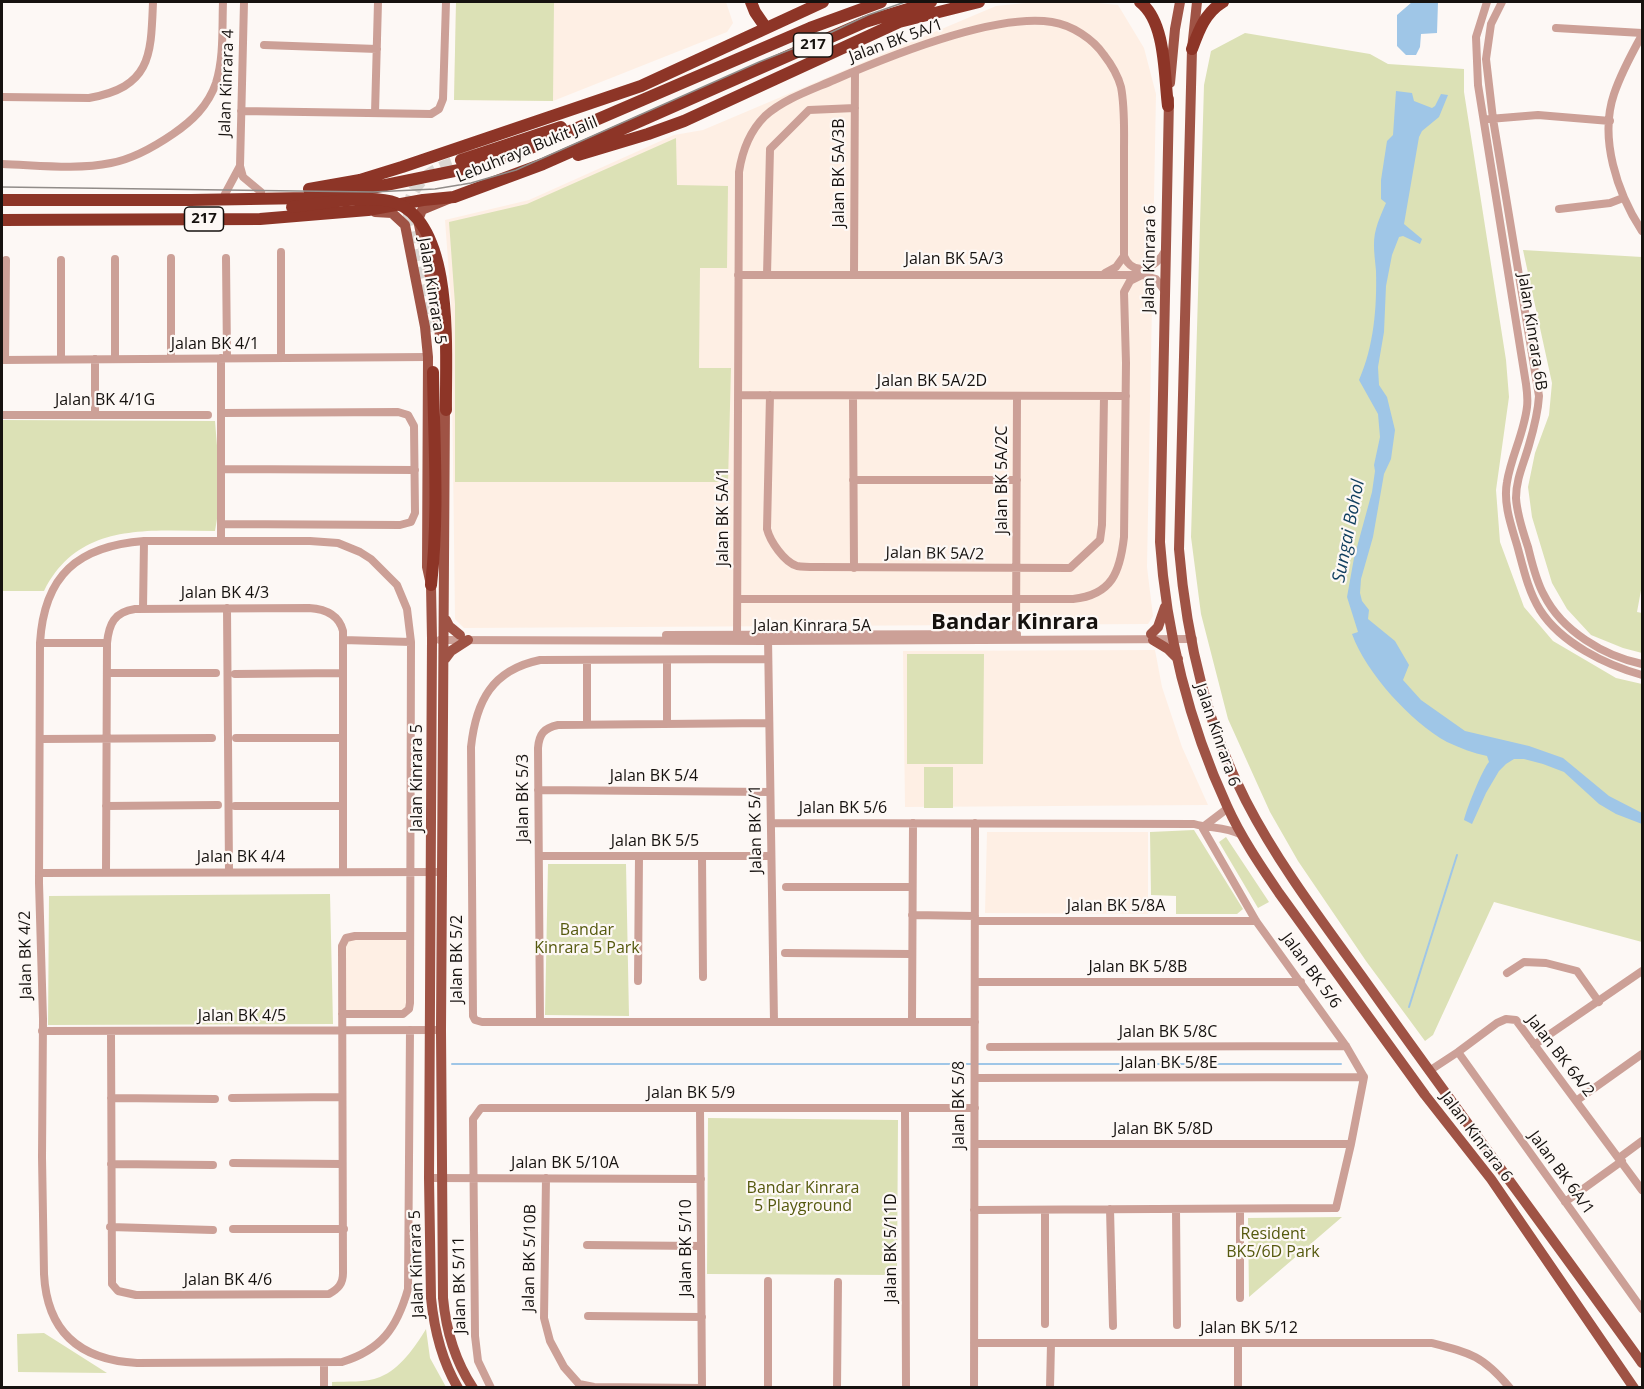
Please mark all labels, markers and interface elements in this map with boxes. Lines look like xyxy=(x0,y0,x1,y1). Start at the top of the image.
street label: Jalan BK 5A/1 xyxy=(846,15,946,67)
street label: Jalan Kinrara 4 xyxy=(216,29,238,137)
road number: 217 xyxy=(794,33,832,57)
street label: Lebuhraya Bukit Jalil xyxy=(453,113,601,187)
street label: Jalan BK 5A/3B xyxy=(829,119,849,227)
street label: Jalan Kinrara 6 xyxy=(1139,205,1161,313)
road number: 217 xyxy=(184,207,224,231)
street label: Jalan Kinrara 5 xyxy=(414,236,450,346)
street label: Jalan BK 5A/3 xyxy=(905,249,1003,269)
street label: Jalan Kinrara 6B xyxy=(1513,272,1551,392)
street label: Jalan BK 4/1 xyxy=(171,334,259,354)
street label: Jalan BK 5A/2D xyxy=(877,371,987,391)
street label: Jalan BK 4/1G xyxy=(55,390,155,410)
street label: Jalan BK 5A/2C xyxy=(992,426,1012,534)
street label: Jalan BK 5A/1 xyxy=(713,468,733,566)
water label: Sungai Bohol xyxy=(1328,478,1370,584)
street label: Jalan BK 5A/2 xyxy=(886,544,984,564)
street label: Jalan BK 4/3 xyxy=(181,583,269,603)
district label: Bandar Kinrara xyxy=(931,610,1099,636)
street label: Jalan Kinrara 5A xyxy=(753,616,871,636)
street label: Jalan Kinrara 6 xyxy=(1190,681,1244,789)
street label: Jalan Kinrara 5 xyxy=(407,724,427,832)
street label: Jalan BK 5/3 xyxy=(513,754,533,842)
street label: Jalan BK 5/4 xyxy=(610,766,698,786)
street label: Jalan BK 5/1 xyxy=(746,785,766,873)
street label: Jalan BK 5/6 xyxy=(799,798,887,818)
street label: Jalan BK 5/5 xyxy=(611,831,699,851)
street label: Jalan BK 4/4 xyxy=(197,847,285,867)
street label: Jalan BK 5/8A xyxy=(1067,896,1165,916)
street label: Jalan BK 4/2 xyxy=(16,911,36,999)
street label: Jalan BK 5/2 xyxy=(447,915,467,1003)
park label: Bandar Kinrara 5 Park xyxy=(534,920,640,958)
street label: Jalan BK 5/6 xyxy=(1277,930,1345,1012)
street label: Jalan BK 5/8B xyxy=(1089,957,1187,977)
street label: Jalan BK 4/5 xyxy=(198,1006,286,1026)
street label: Jalan BK 6A/2 xyxy=(1522,1011,1598,1101)
street label: Jalan BK 5/8C xyxy=(1119,1022,1217,1042)
street label: Jalan BK 5/8E xyxy=(1120,1053,1218,1073)
street label: Jalan BK 5/8 xyxy=(949,1061,969,1149)
street label: Jalan BK 5/9 xyxy=(647,1083,735,1103)
street label: Jalan Kinrara 6 xyxy=(1436,1088,1516,1186)
street label: Jalan BK 5/8D xyxy=(1113,1119,1213,1139)
street label: Jalan BK 6A/1 xyxy=(1524,1127,1598,1219)
street label: Jalan BK 5/10A xyxy=(511,1153,619,1173)
park label: Bandar Kinrara 5 Playground xyxy=(747,1178,859,1216)
street label: Jalan BK 5/11D xyxy=(881,1193,901,1303)
street label: Jalan BK 5/10 xyxy=(676,1199,696,1297)
street label: Jalan BK 5/10B xyxy=(519,1204,541,1312)
street label: Jalan Kinrara 5 xyxy=(406,1210,428,1318)
park label: Resident BK5/6D Park xyxy=(1226,1224,1320,1262)
street label: Jalan BK 5/11 xyxy=(450,1236,470,1334)
street label: Jalan BK 4/6 xyxy=(184,1270,272,1290)
street label: Jalan BK 5/12 xyxy=(1200,1318,1298,1338)

